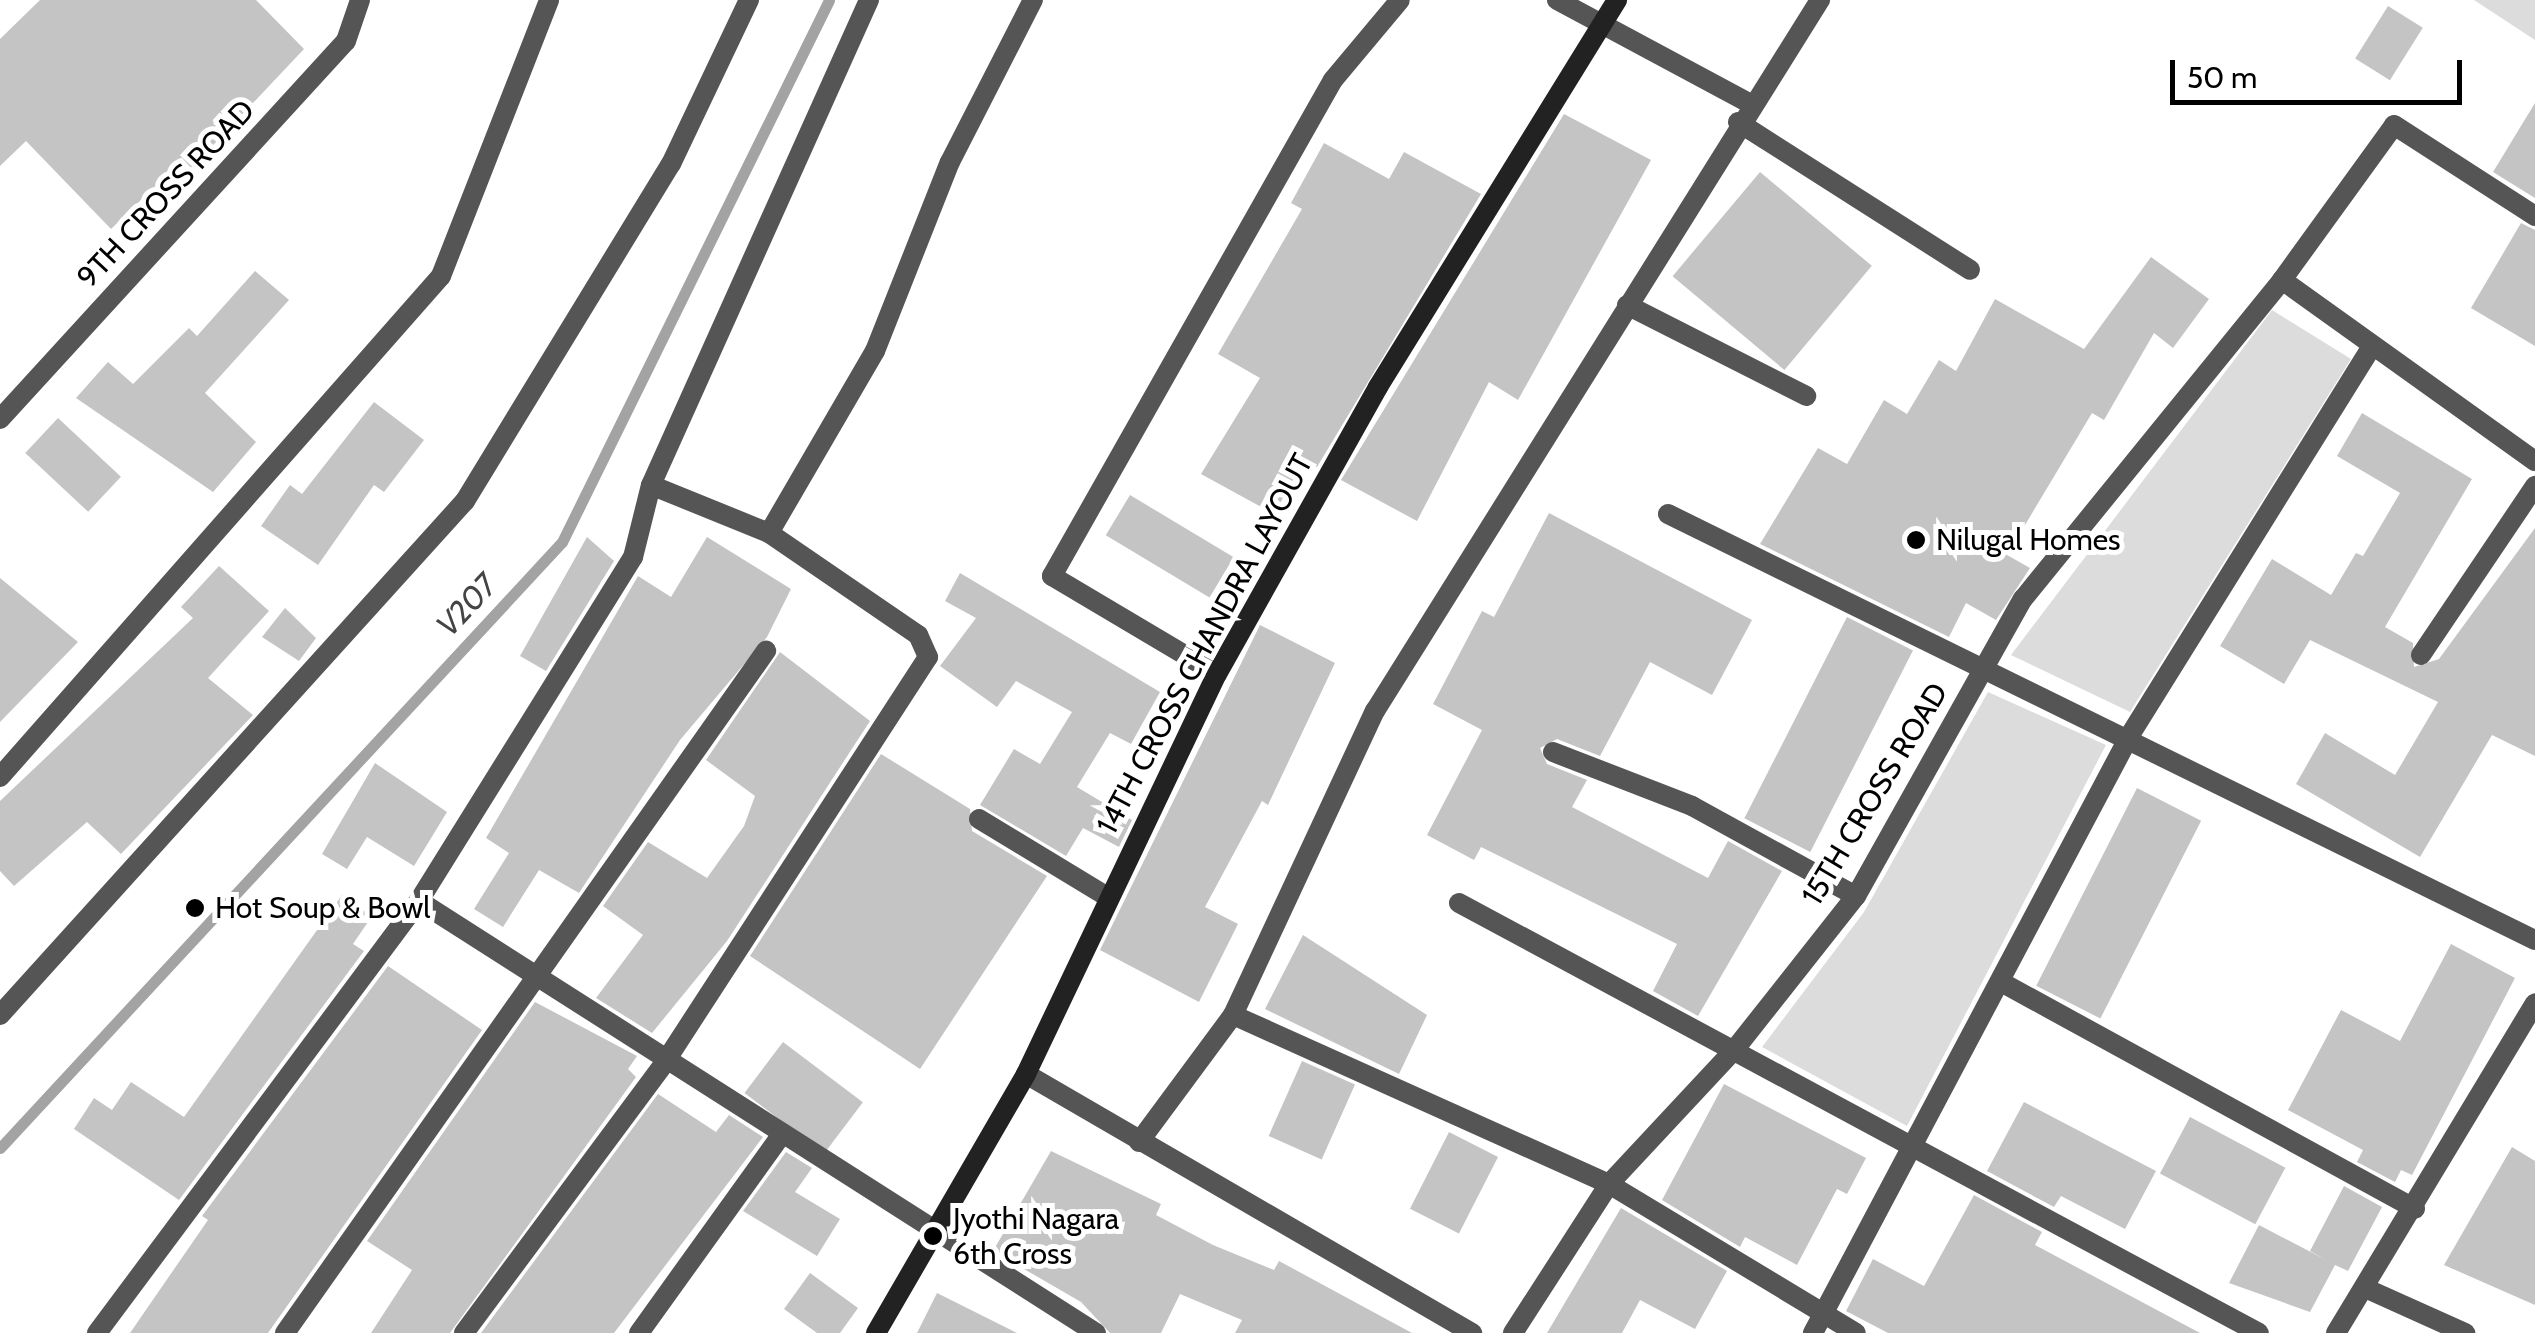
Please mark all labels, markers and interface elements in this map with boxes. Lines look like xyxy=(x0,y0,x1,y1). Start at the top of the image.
scale bar xyxy=(2175,40,2468,102)
text: 50 m xyxy=(2187,59,2257,96)
street label: 9TH CROSS ROAD xyxy=(70,93,262,295)
street label: 14TH CROSS CHANDRA LAYOUT xyxy=(1089,448,1321,840)
place label: Nilugal Homes xyxy=(1936,522,2121,558)
marker: Nilugal Homes xyxy=(1905,529,1927,551)
water label: V207 xyxy=(429,566,505,644)
street label: 15TH CROSS ROAD xyxy=(1795,676,1955,912)
place label: Hot Soup & Bowl xyxy=(215,890,430,926)
marker: Hot Soup & Bowl xyxy=(184,897,206,919)
place label: Jyothi Nagara 6th Cross xyxy=(953,1201,1119,1272)
marker: Jyothi Nagara 6th Cross xyxy=(922,1225,944,1247)

